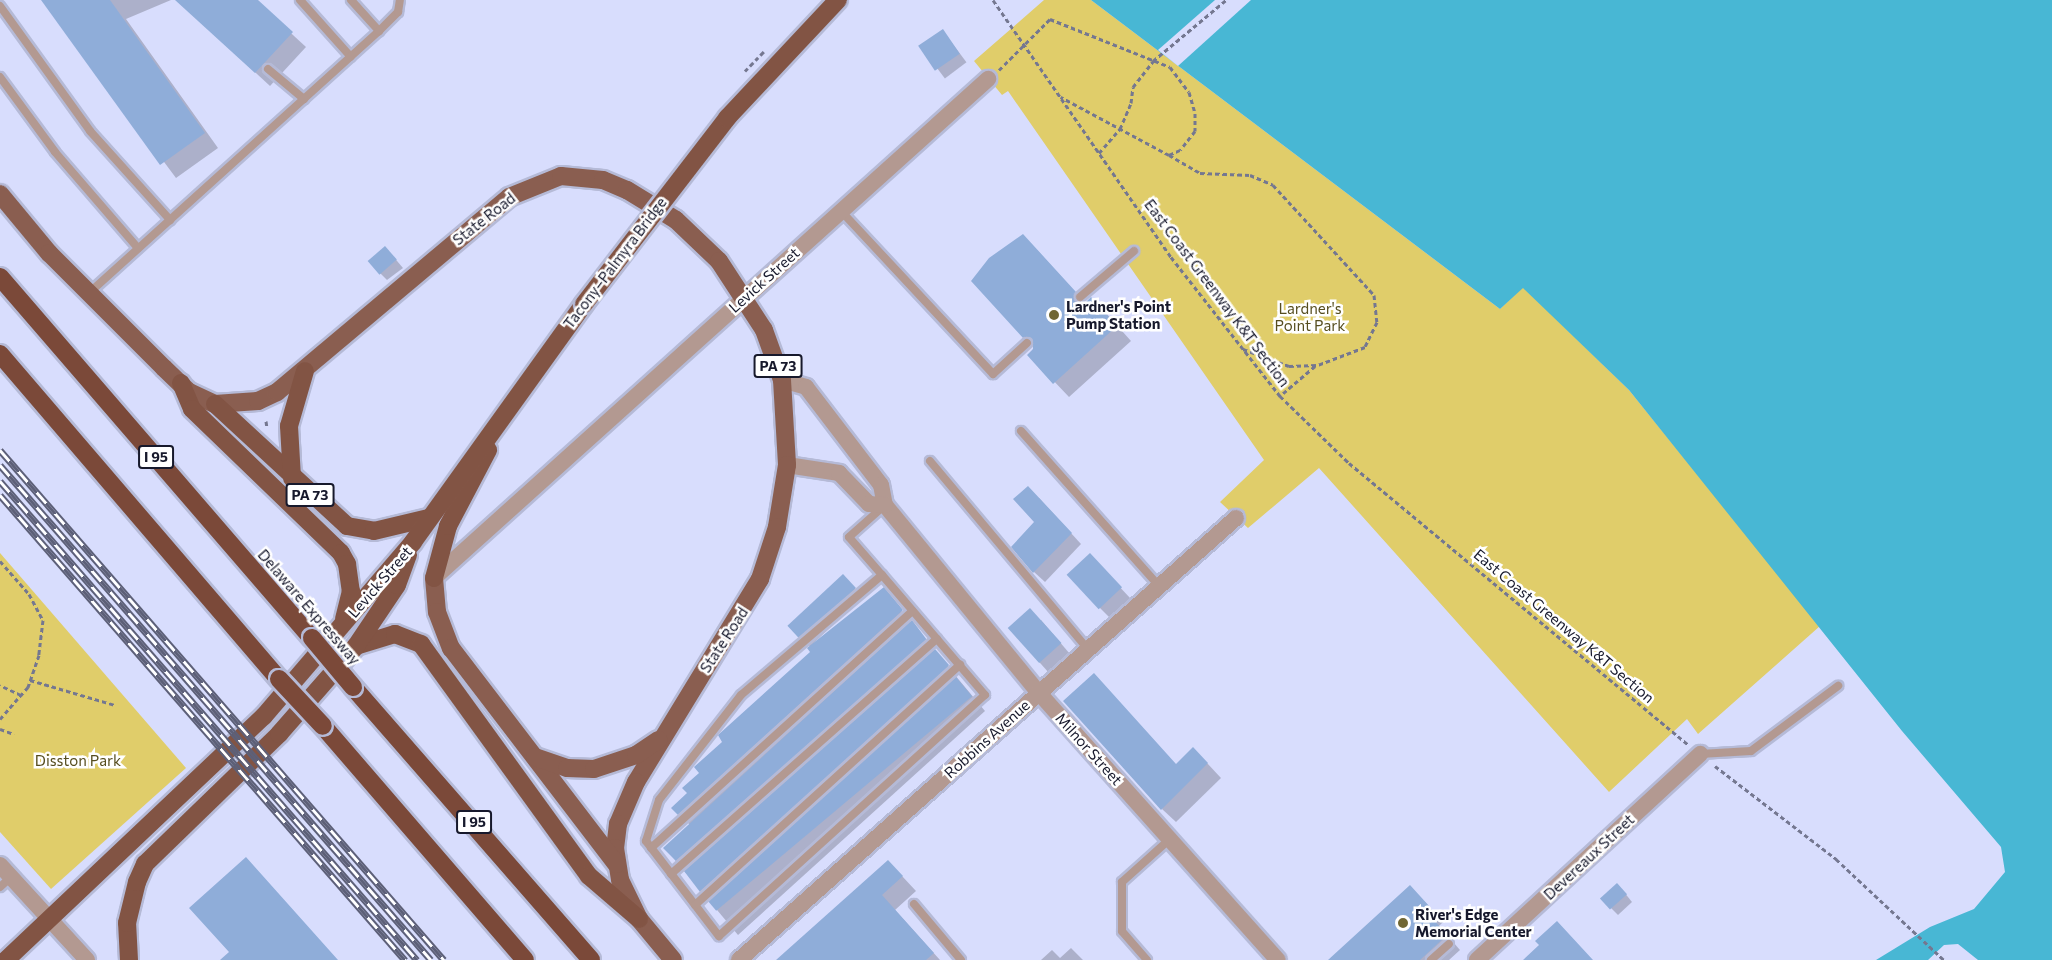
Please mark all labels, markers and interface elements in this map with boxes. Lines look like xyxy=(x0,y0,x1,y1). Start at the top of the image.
street label: State Road xyxy=(449,189,519,249)
street label: Tacony–Palmyra Bridge xyxy=(560,194,670,332)
street label: East Coast Greenway K&T Section xyxy=(1141,196,1293,390)
street label: Levick Street xyxy=(725,244,803,316)
place label: Lardner's Point Pump Station xyxy=(1066,297,1171,332)
park label: Lardner's Point Park xyxy=(1275,299,1345,334)
marker: Lardner's Point Pump Station xyxy=(1047,308,1061,322)
road number: PA 73 xyxy=(752,355,804,377)
road number: I 95 xyxy=(138,446,174,468)
road number: PA 73 xyxy=(284,484,336,506)
street label: Levick Street xyxy=(344,543,416,621)
street label: East Coast Greenway K&T Section xyxy=(1470,545,1658,707)
street label: Delaware Expressway xyxy=(254,546,364,668)
street label: State Road xyxy=(696,604,752,676)
street label: Robbins Avenue xyxy=(941,696,1033,782)
street label: Milnor Street xyxy=(1052,709,1126,789)
park label: Disston Park xyxy=(35,752,121,770)
street label: Devereaux Street xyxy=(1540,810,1638,904)
road number: I 95 xyxy=(456,811,492,833)
place label: River's Edge Memorial Center xyxy=(1415,905,1532,940)
marker: River's Edge Memorial Center xyxy=(1396,916,1410,930)

